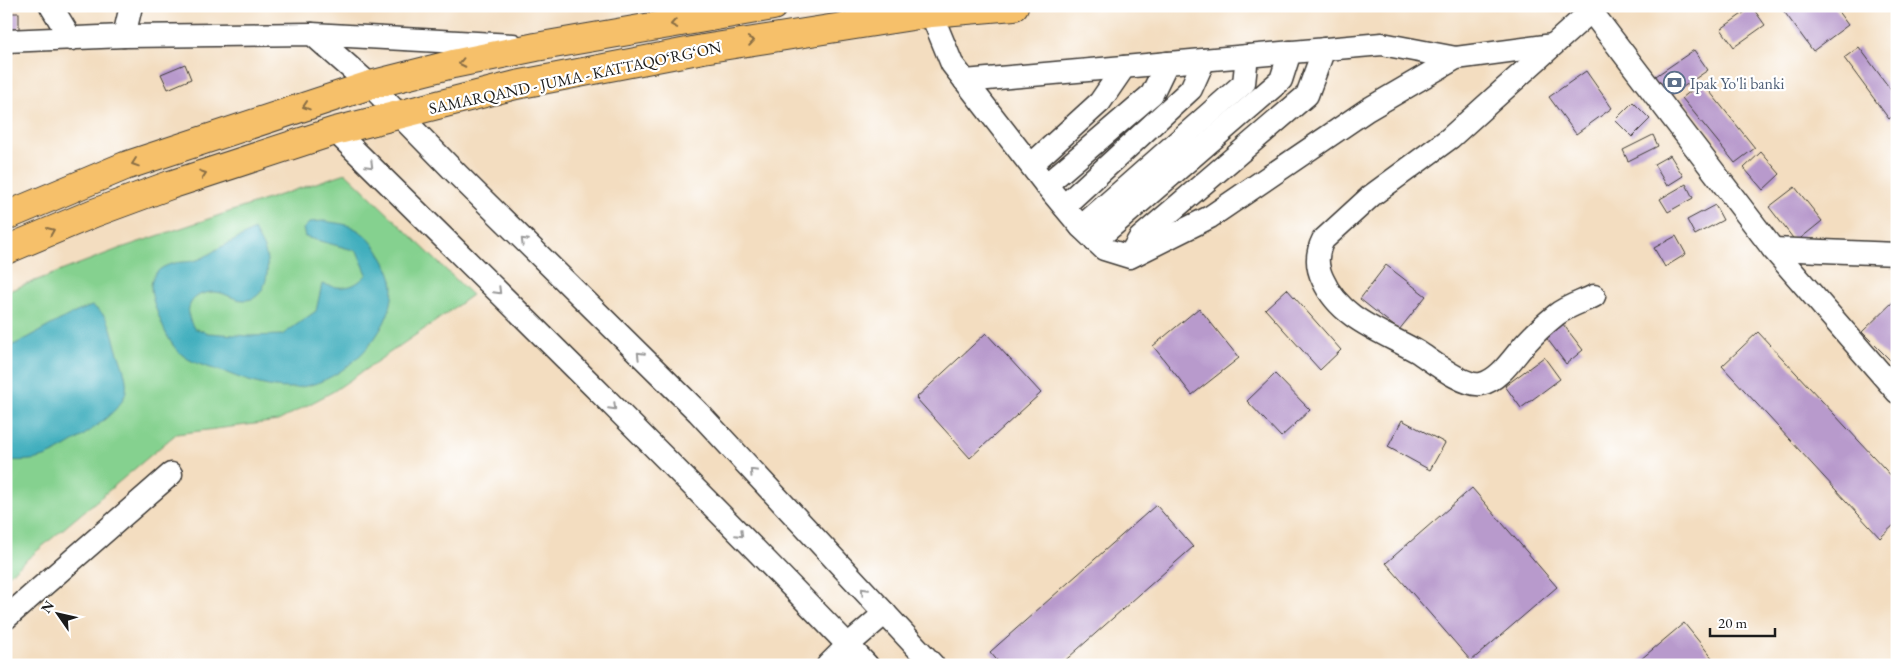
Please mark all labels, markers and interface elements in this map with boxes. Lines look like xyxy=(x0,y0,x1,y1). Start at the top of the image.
one-way arrow xyxy=(669,18,678,28)
street label: SAMARQAND - JUMA - KATTAQO‘RG‘ON xyxy=(427,36,724,119)
one-way arrow xyxy=(747,36,756,46)
one-way arrow xyxy=(458,57,467,67)
bank icon: Ipak Yo'li banki xyxy=(1662,71,1686,95)
place label: Ipak Yo'li banki xyxy=(1690,73,1784,94)
one-way arrow xyxy=(302,100,310,110)
one-way arrow xyxy=(131,157,139,167)
one-way arrow xyxy=(364,159,373,168)
one-way arrow xyxy=(198,170,207,180)
one-way arrow xyxy=(46,226,55,237)
one-way arrow xyxy=(521,238,530,247)
one-way arrow xyxy=(492,286,501,295)
one-way arrow xyxy=(637,352,646,361)
one-way arrow xyxy=(607,401,616,410)
one-way arrow xyxy=(750,468,759,477)
one-way arrow xyxy=(734,528,743,537)
one-way arrow xyxy=(861,587,870,596)
north arrow xyxy=(32,588,82,638)
text: N xyxy=(37,596,58,616)
scale bar xyxy=(1710,606,1776,638)
text: 20 m xyxy=(1718,613,1747,632)

